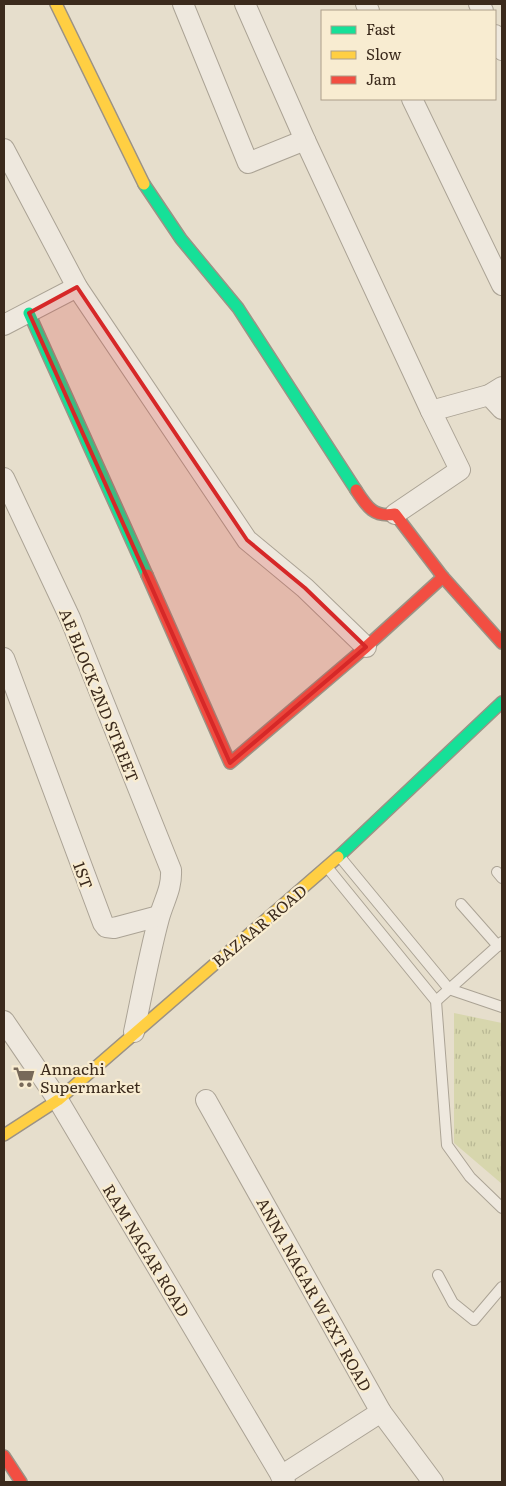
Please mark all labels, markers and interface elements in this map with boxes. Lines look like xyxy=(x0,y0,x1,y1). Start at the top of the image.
legend xyxy=(321,10,496,100)
text: Fast xyxy=(366,17,395,40)
text: Slow xyxy=(366,42,401,65)
text: Jam xyxy=(366,67,397,90)
street label: AE BLOCK 2ND STREET xyxy=(54,604,146,786)
street label: 1ST xyxy=(68,858,100,892)
street label: BAZAAR ROAD xyxy=(206,878,312,972)
place label: Annachi Supermarket xyxy=(40,1056,141,1098)
supermarket icon: Annachi Supermarket xyxy=(11,1064,37,1090)
street label: RAM NAGAR ROAD xyxy=(98,1179,196,1321)
street label: ANNA NAGAR W EXT ROAD xyxy=(252,1193,378,1395)

